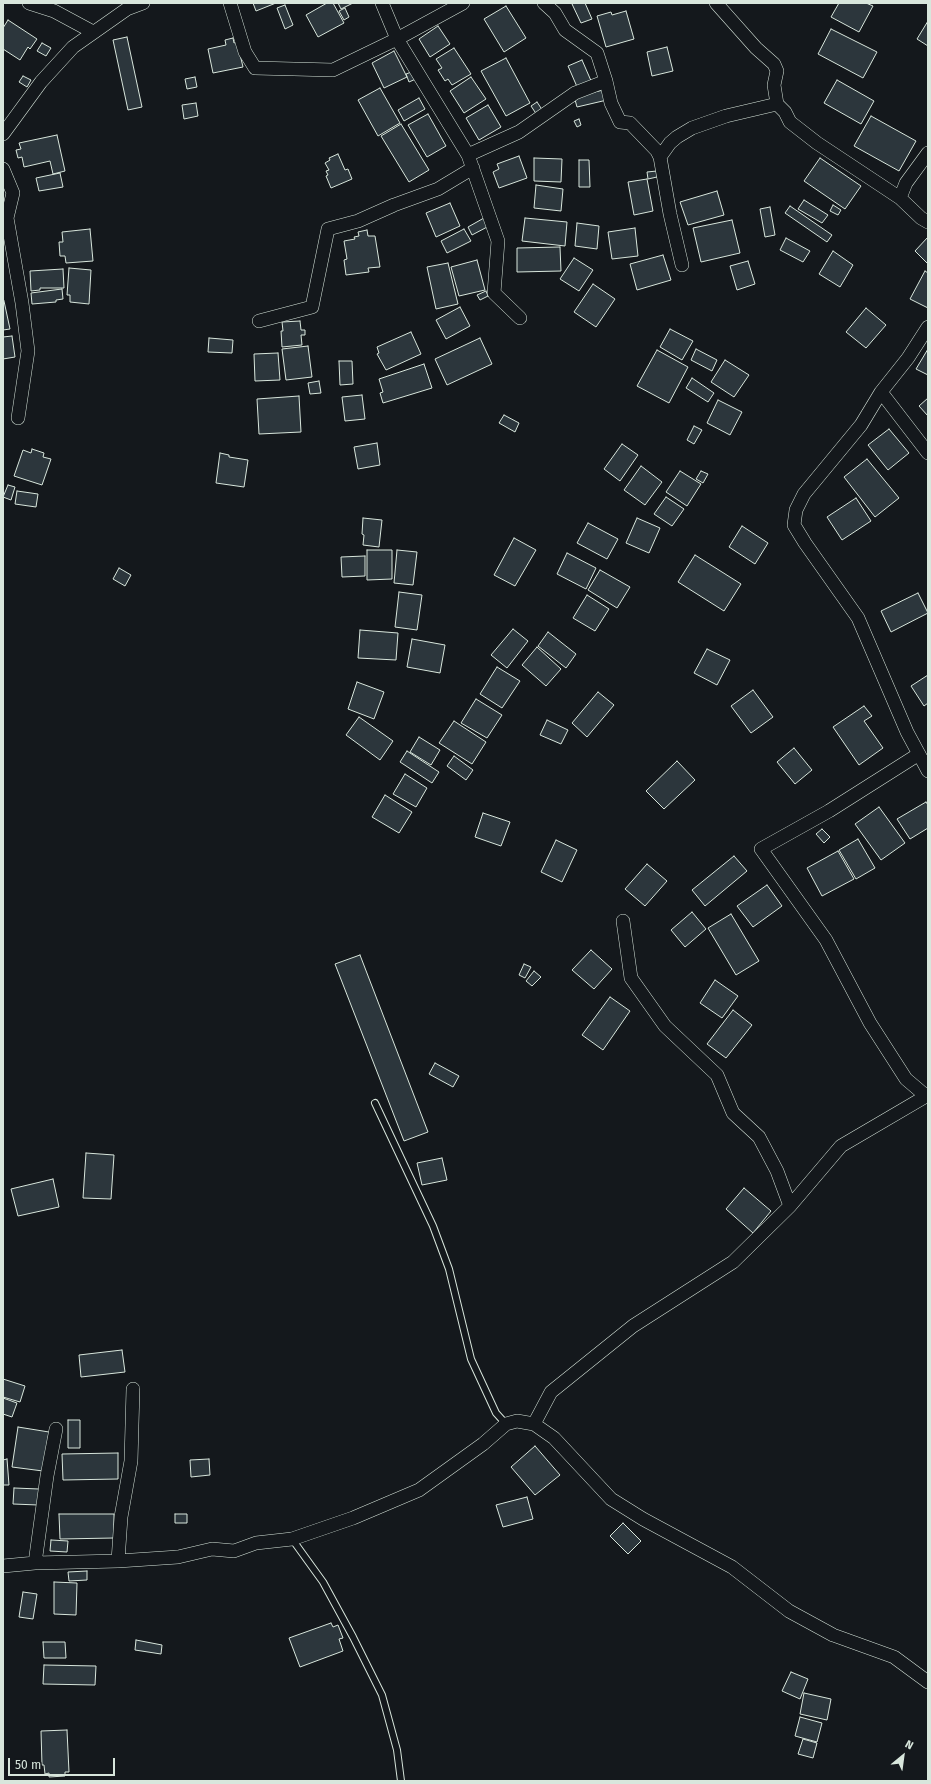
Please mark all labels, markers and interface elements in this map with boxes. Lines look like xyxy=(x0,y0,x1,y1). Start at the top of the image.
north arrow xyxy=(883,1736,923,1776)
text: N xyxy=(903,1738,915,1753)
scale bar xyxy=(10,1750,117,1776)
text: 50 m xyxy=(15,1758,41,1772)

